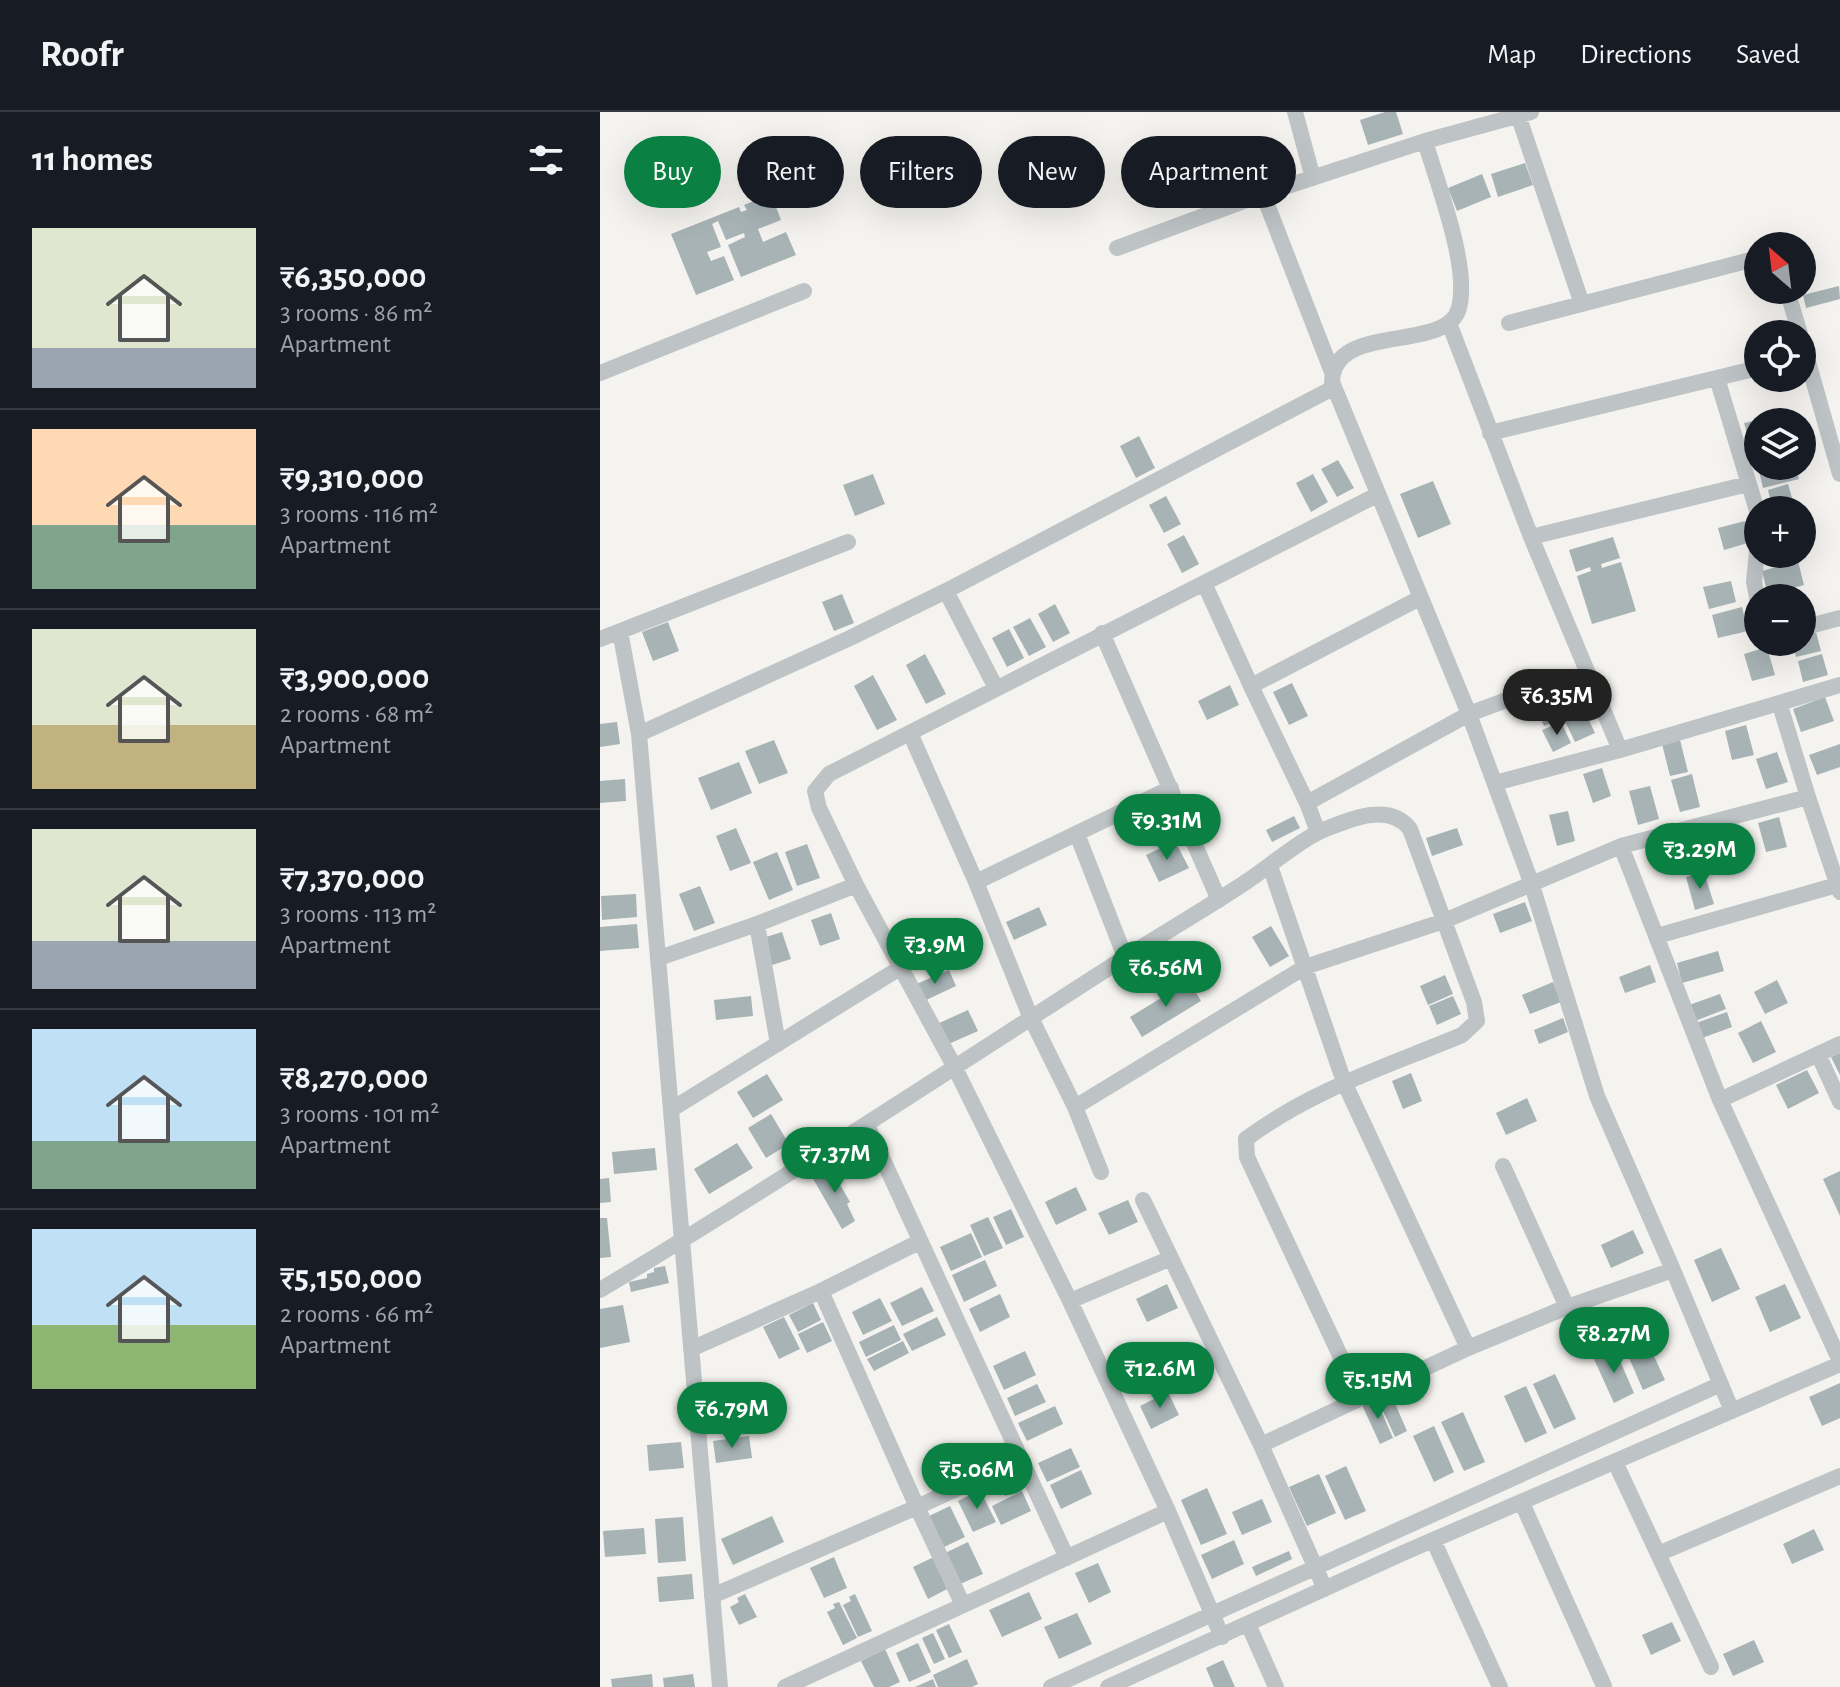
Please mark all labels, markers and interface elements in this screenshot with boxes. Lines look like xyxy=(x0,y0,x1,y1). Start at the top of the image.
text: Roofr xyxy=(40,36,124,74)
text: Map xyxy=(1487,41,1536,69)
text: Directions xyxy=(1580,41,1692,69)
text: Saved xyxy=(1736,41,1800,69)
chip: Buy xyxy=(624,136,721,208)
chip: Rent xyxy=(737,136,844,208)
chip: Filters xyxy=(860,136,982,208)
chip: New xyxy=(998,136,1105,208)
chip: Apartment xyxy=(1121,136,1296,208)
icon: filters xyxy=(524,138,568,182)
text: 11 homes xyxy=(32,143,153,177)
north arrow xyxy=(1744,232,1816,304)
map controls xyxy=(1744,232,1816,656)
icon: home xyxy=(96,260,192,356)
text: ₹6,350,000 xyxy=(280,260,426,294)
text: 3 rooms · 86 m² xyxy=(280,300,432,326)
button: locate xyxy=(1744,320,1816,392)
text: Apartment xyxy=(280,331,391,357)
button: layers xyxy=(1744,408,1816,480)
icon: home xyxy=(96,461,192,557)
text: ₹9,310,000 xyxy=(280,461,424,495)
button: + xyxy=(1744,496,1816,568)
text: 3 rooms · 116 m² xyxy=(280,501,438,527)
text: Apartment xyxy=(280,532,391,558)
button: − xyxy=(1744,584,1816,656)
icon: home xyxy=(96,661,192,757)
text: ₹3,900,000 xyxy=(280,661,429,695)
pin: ₹6.35M xyxy=(1492,669,1622,737)
text: ₹6.35M xyxy=(1521,682,1593,708)
text: 2 rooms · 68 m² xyxy=(280,701,433,727)
text: Apartment xyxy=(280,732,391,758)
pin: ₹9.31M xyxy=(1102,794,1232,862)
text: ₹9.31M xyxy=(1132,807,1202,833)
pin: ₹3.29M xyxy=(1635,823,1765,891)
text: ₹3.29M xyxy=(1663,836,1737,862)
icon: home xyxy=(96,861,192,957)
text: ₹7,370,000 xyxy=(280,861,425,895)
text: 3 rooms · 113 m² xyxy=(280,901,436,927)
pin: ₹3.9M xyxy=(879,918,991,986)
text: ₹3.9M xyxy=(904,931,966,957)
text: Apartment xyxy=(280,932,391,958)
pin: ₹6.56M xyxy=(1101,941,1231,1009)
text: ₹6.56M xyxy=(1129,954,1203,980)
icon: home xyxy=(96,1061,192,1157)
text: ₹8,270,000 xyxy=(280,1061,428,1095)
text: 3 rooms · 101 m² xyxy=(280,1101,439,1127)
pin: ₹7.37M xyxy=(770,1127,900,1195)
text: Apartment xyxy=(280,1132,391,1158)
text: ₹7.37M xyxy=(799,1140,871,1166)
icon: home xyxy=(96,1261,192,1357)
text: ₹5,150,000 xyxy=(280,1261,422,1295)
text: 2 rooms · 66 m² xyxy=(280,1301,433,1327)
pin: ₹8.27M xyxy=(1549,1307,1679,1375)
text: ₹8.27M xyxy=(1577,1320,1651,1346)
text: Apartment xyxy=(280,1332,391,1358)
pin: ₹12.6M xyxy=(1095,1342,1225,1410)
pin: ₹5.15M xyxy=(1313,1353,1443,1421)
text: ₹12.6M xyxy=(1124,1355,1196,1381)
text: ₹5.15M xyxy=(1343,1366,1413,1392)
pin: ₹6.79M xyxy=(667,1382,797,1450)
text: ₹6.79M xyxy=(695,1395,769,1421)
pin: ₹5.06M xyxy=(912,1443,1042,1511)
text: ₹5.06M xyxy=(940,1456,1014,1482)

